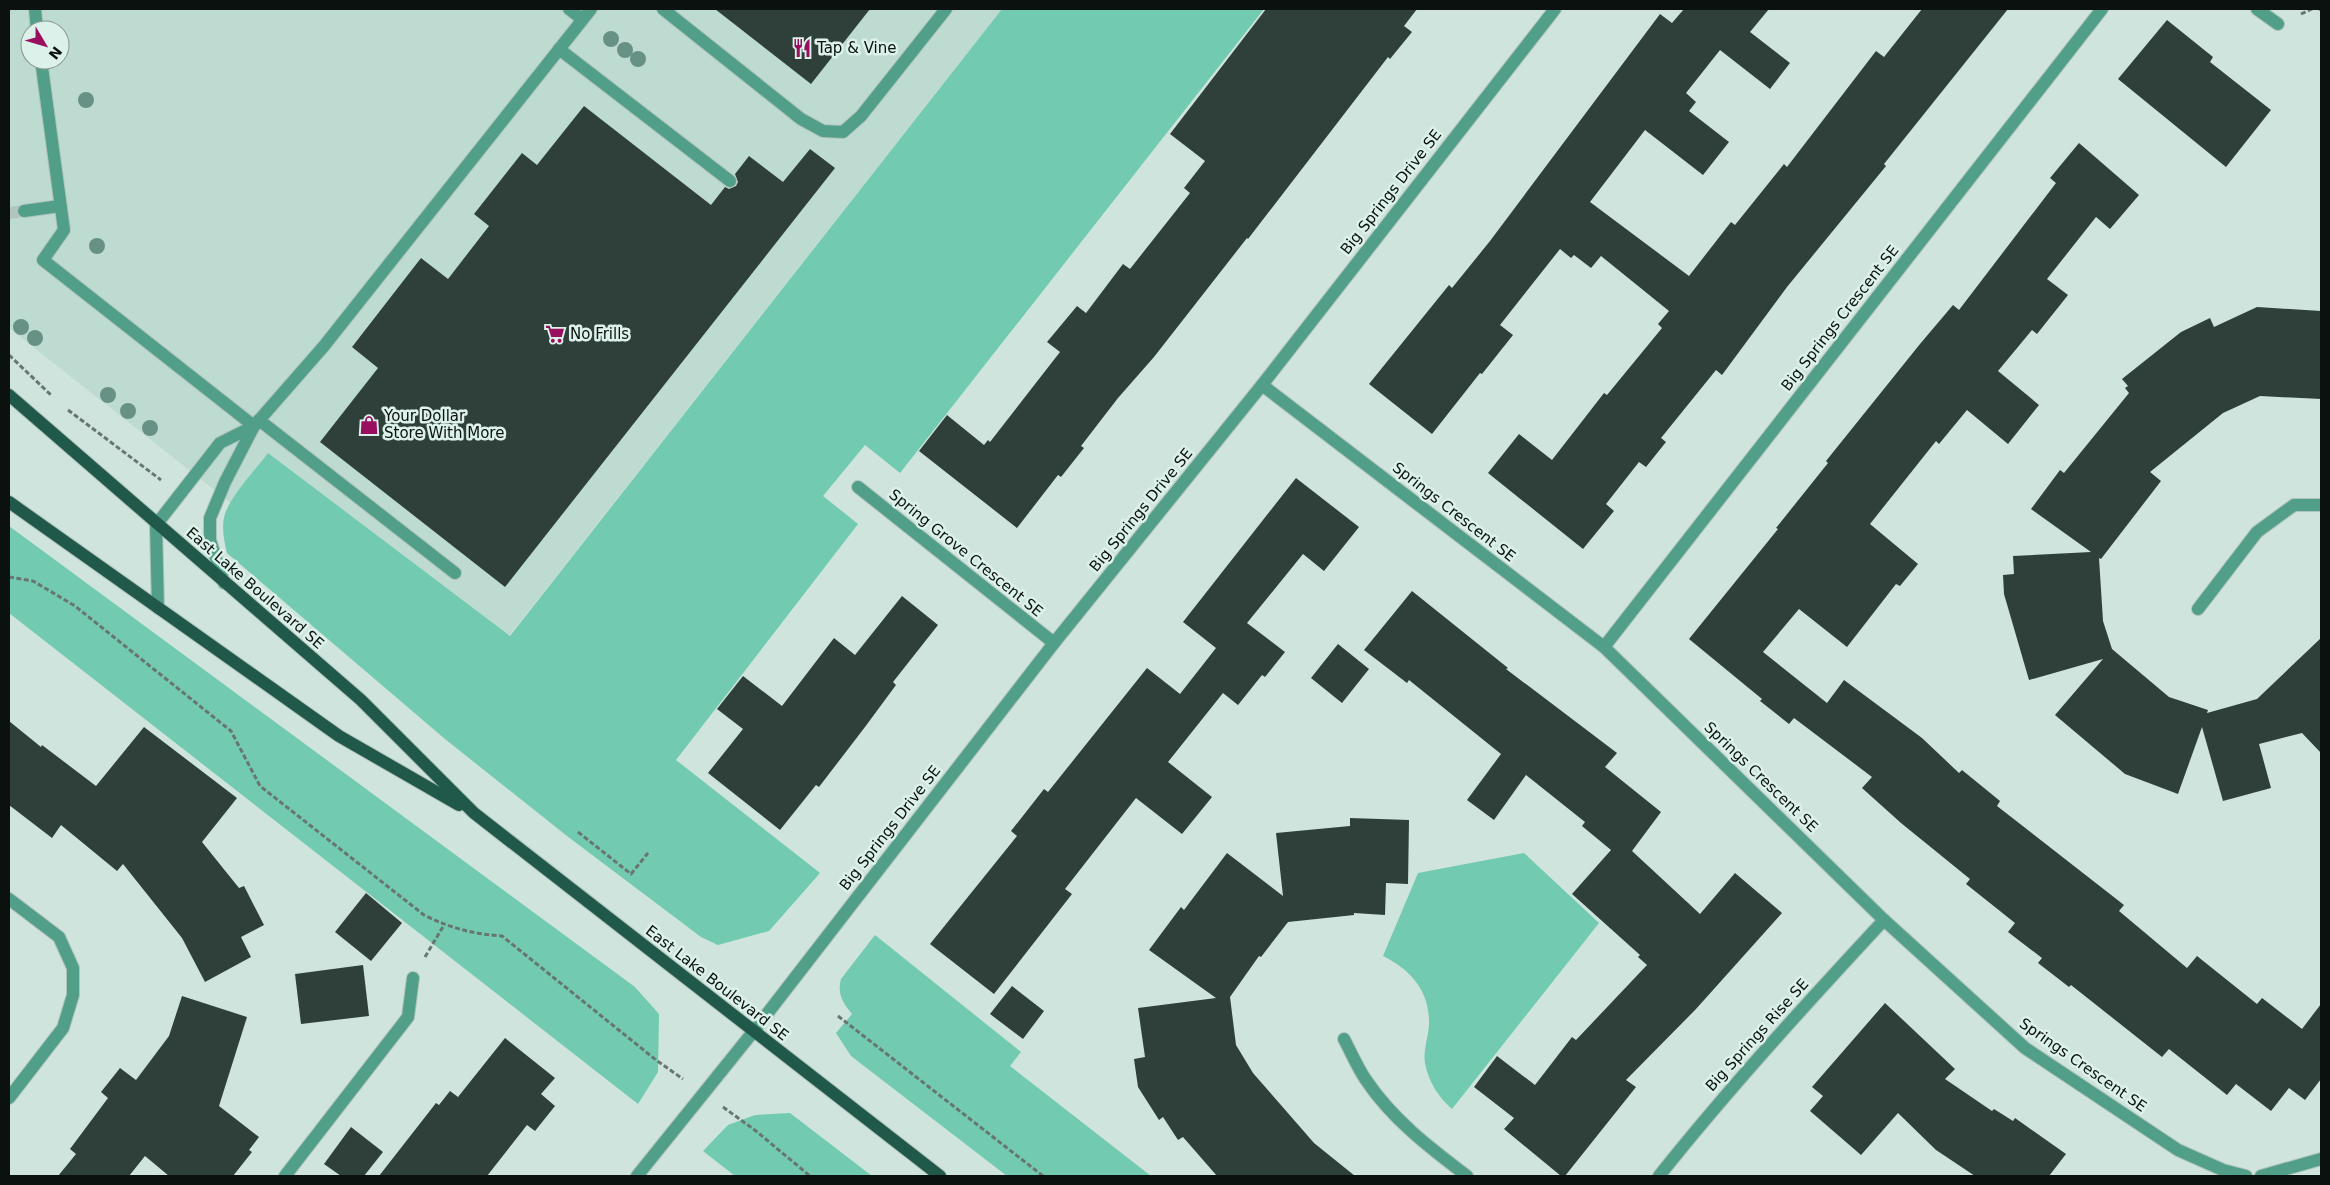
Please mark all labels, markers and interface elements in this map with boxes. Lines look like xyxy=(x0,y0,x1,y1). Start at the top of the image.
north arrow xyxy=(20,20,70,70)
restaurant icon: Tap & Vine xyxy=(791,37,813,59)
place label: Tap & Vine xyxy=(816,39,896,57)
text: N xyxy=(45,43,65,63)
street label: Big Springs Drive SE xyxy=(1337,126,1445,258)
street label: Big Springs Crescent SE xyxy=(1778,242,1902,394)
supermarket icon: No Frills xyxy=(544,323,566,345)
place label: No Frills xyxy=(570,325,629,343)
place label: Your Dollar Store With More xyxy=(383,407,504,442)
shop icon: Your Dollar Store With More xyxy=(358,414,380,436)
street label: Big Springs Drive SE xyxy=(1086,445,1196,575)
street label: Springs Crescent SE xyxy=(1389,458,1519,566)
street label: Spring Grove Crescent SE xyxy=(885,485,1047,621)
street label: East Lake Boulevard SE xyxy=(183,523,327,653)
street label: Springs Crescent SE xyxy=(1700,718,1822,836)
street label: Big Springs Drive SE xyxy=(836,762,944,894)
street label: East Lake Boulevard SE xyxy=(642,922,792,1044)
street label: Big Springs Rise SE xyxy=(1702,975,1812,1095)
street label: Springs Crescent SE xyxy=(2016,1014,2150,1116)

